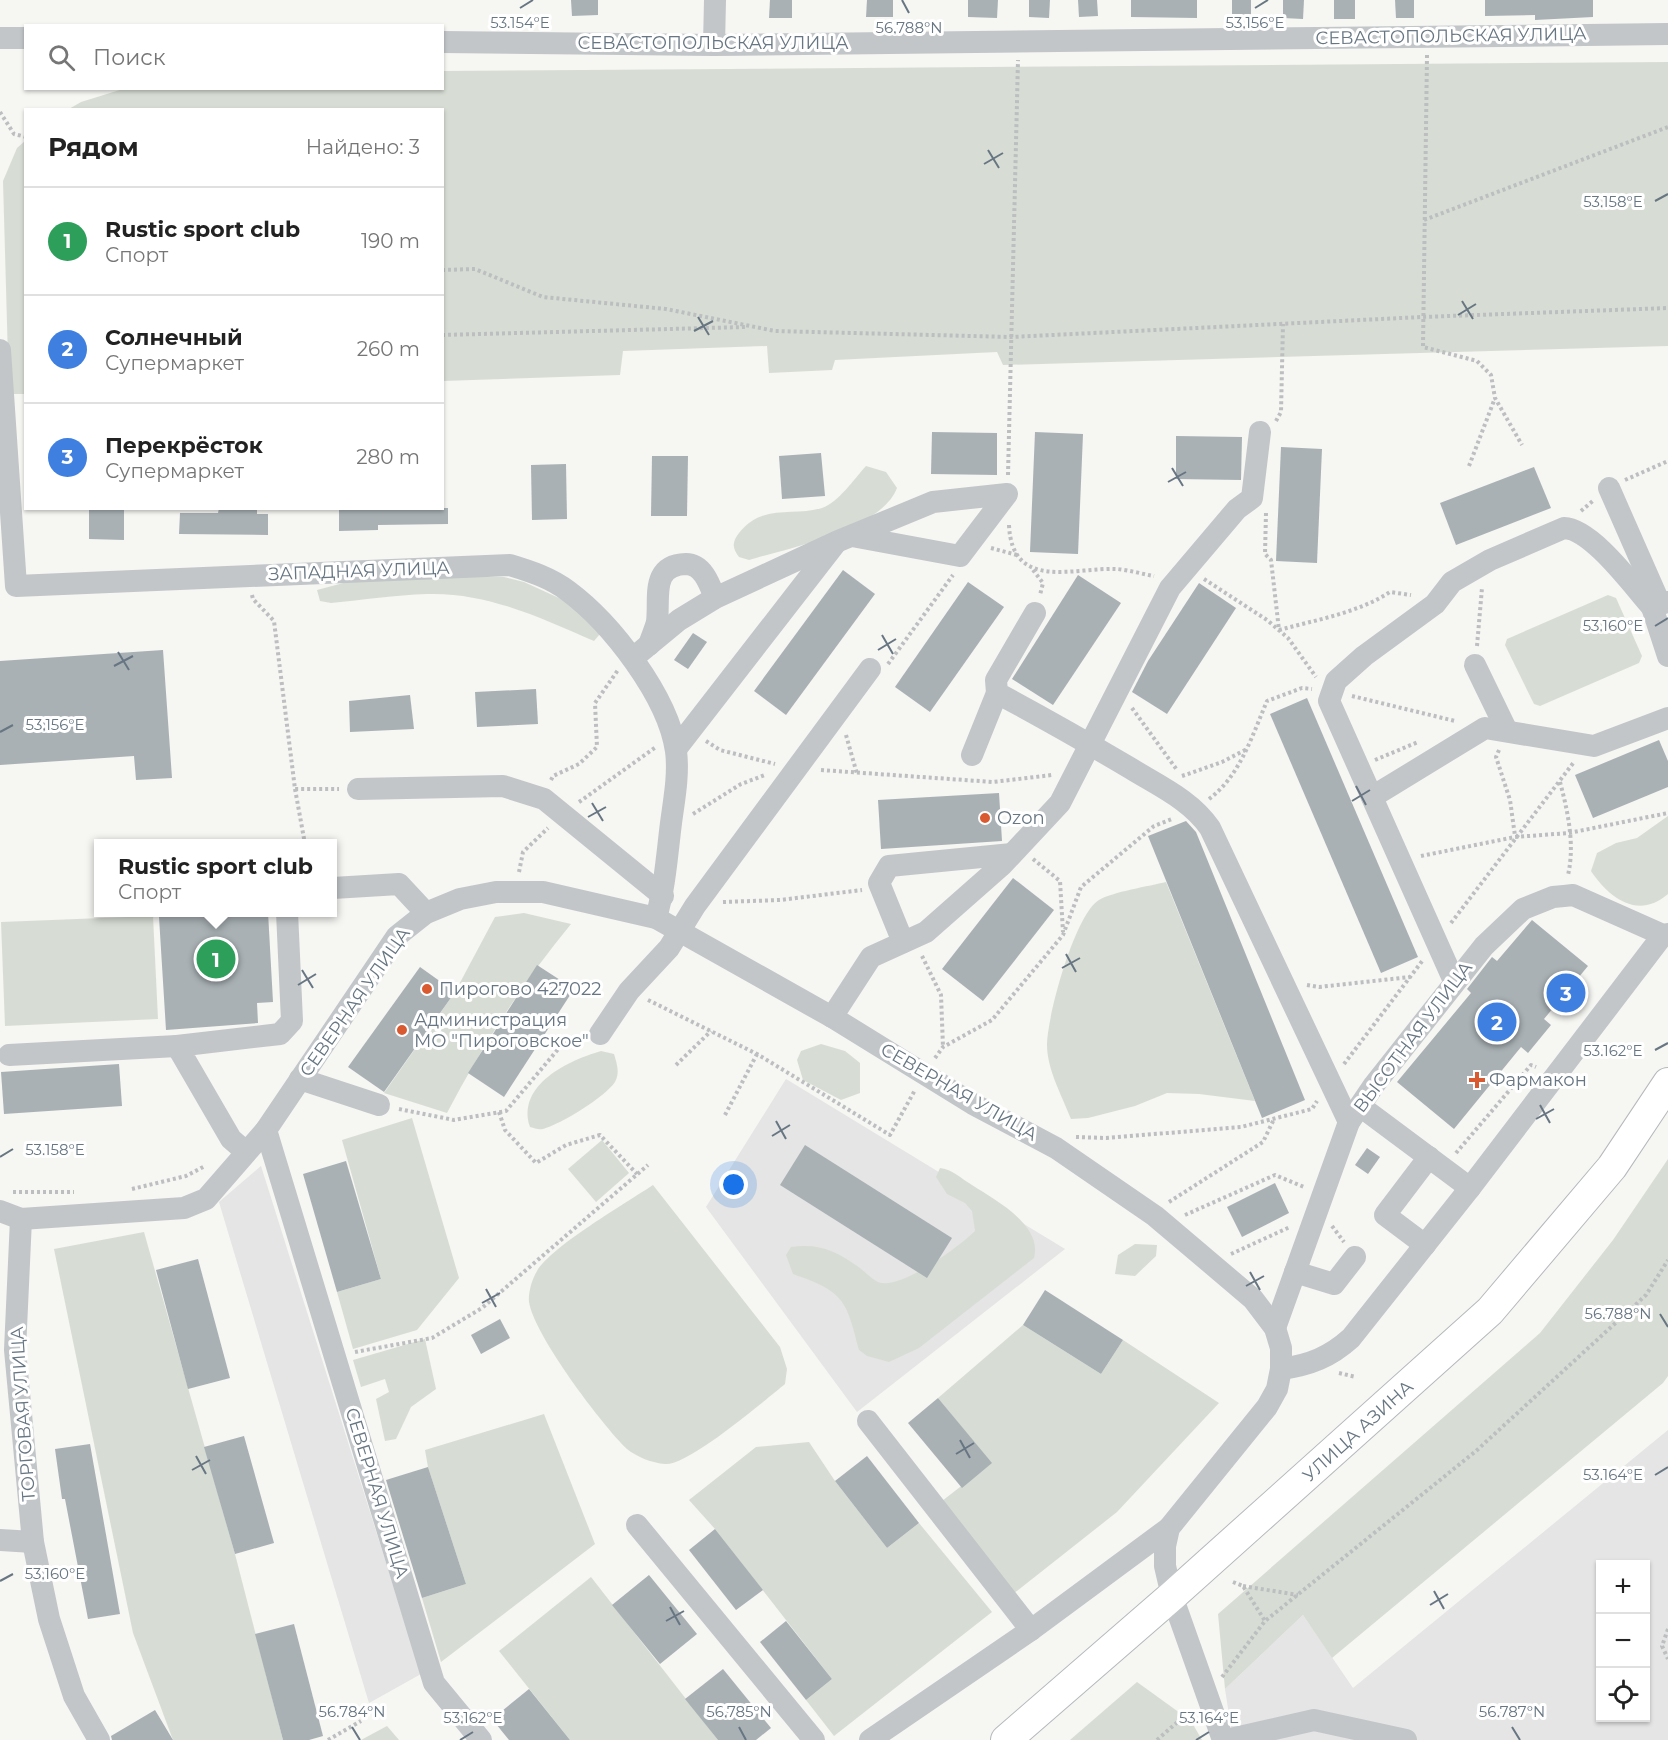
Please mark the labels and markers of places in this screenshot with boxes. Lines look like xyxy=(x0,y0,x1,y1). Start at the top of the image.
place label: Ozon xyxy=(997,807,1045,829)
marker: Ozon xyxy=(978,811,992,825)
pin: 1 xyxy=(196,936,236,982)
pin: 3 xyxy=(1546,970,1586,1016)
place label: Пирогово 427022 xyxy=(439,978,601,1000)
marker: Пирогово 427022 xyxy=(420,982,434,996)
pin: 2 xyxy=(1478,1000,1516,1044)
place label: Администрация МО "Пироговское" xyxy=(414,1009,589,1052)
marker: Администрация МО "Пироговское" xyxy=(395,1023,409,1037)
place label: Фармакон xyxy=(1489,1069,1587,1091)
marker: Фармакон xyxy=(1470,1073,1484,1087)

